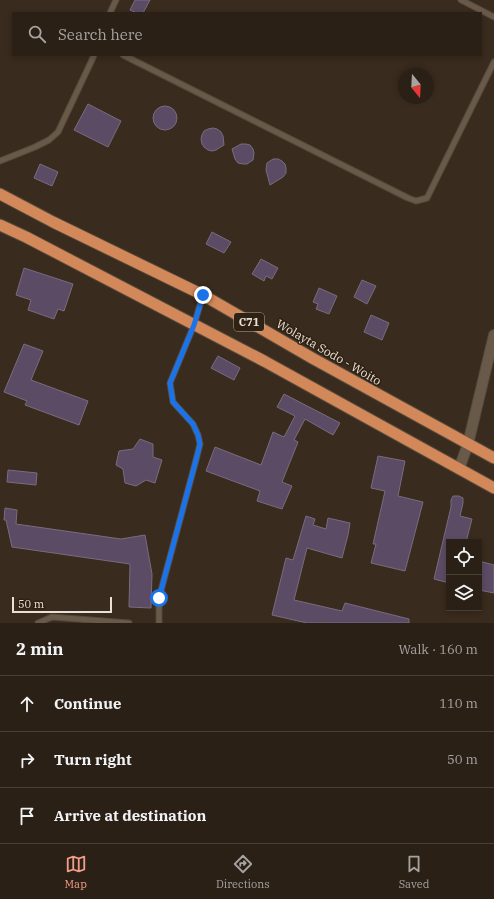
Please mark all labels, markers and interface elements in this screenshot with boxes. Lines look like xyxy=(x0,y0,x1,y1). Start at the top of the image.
search box xyxy=(12,12,482,56)
icon: search xyxy=(26,23,48,45)
text: Search here xyxy=(58,25,143,44)
north arrow xyxy=(398,68,434,104)
route end xyxy=(194,286,212,304)
road number: C71 xyxy=(234,313,264,331)
street label: Wolayta Sodo - Woito xyxy=(274,316,384,388)
map controls xyxy=(446,539,482,611)
button: locate xyxy=(446,539,482,575)
button: layers xyxy=(446,575,482,611)
route start xyxy=(150,589,168,607)
scale bar xyxy=(12,595,112,614)
text: 50 m xyxy=(18,597,44,611)
text: 2 min xyxy=(16,638,64,660)
text: Walk · 160 m xyxy=(399,641,478,658)
icon: ahead xyxy=(16,693,38,715)
text: Continue xyxy=(54,694,121,713)
text: 110 m xyxy=(439,695,478,712)
icon: right xyxy=(16,749,38,771)
text: Turn right xyxy=(54,750,132,769)
text: 50 m xyxy=(447,751,478,768)
icon: arrive xyxy=(16,805,38,827)
text: Arrive at destination xyxy=(54,806,206,825)
tab: Map xyxy=(65,853,87,891)
tab: Directions xyxy=(216,853,270,891)
tab: Saved xyxy=(399,853,429,891)

